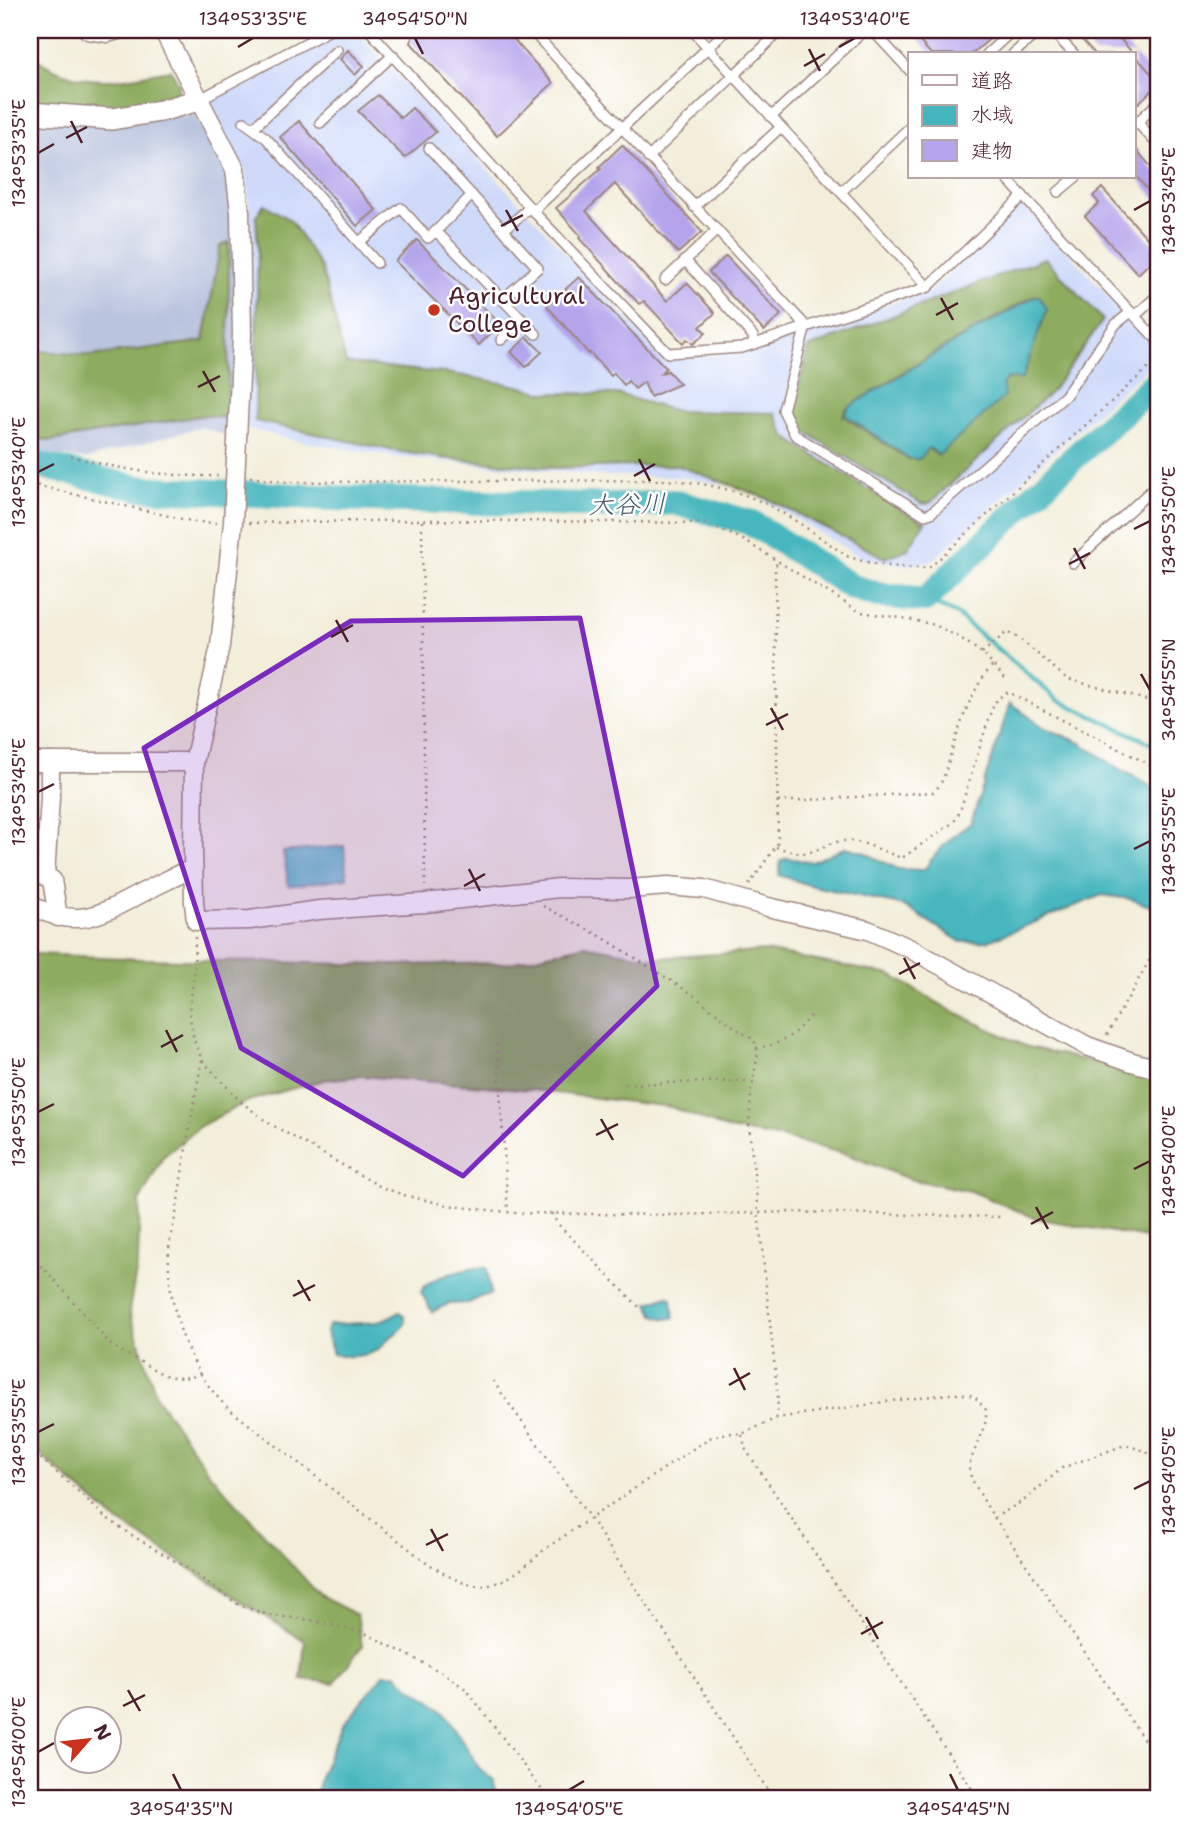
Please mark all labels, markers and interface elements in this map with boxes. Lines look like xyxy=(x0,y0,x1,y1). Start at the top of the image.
text: 134°53'35"E xyxy=(199,7,307,31)
text: 34°54'50"N xyxy=(362,7,468,31)
text: 134°53'40"E xyxy=(800,7,910,31)
legend xyxy=(908,52,1136,178)
text: 道路 xyxy=(971,67,1013,95)
text: 134°53'35"E xyxy=(7,99,31,207)
text: 水域 xyxy=(971,101,1013,129)
text: 建物 xyxy=(971,137,1013,165)
text: 134°53'45"E xyxy=(1157,147,1181,255)
place label: Agricultural College xyxy=(448,280,585,340)
marker: Agricultural College xyxy=(426,302,442,318)
text: 134°53'40"E xyxy=(7,417,31,527)
text: 134°53'50"E xyxy=(1157,466,1181,576)
water label: 大谷川 xyxy=(588,485,666,522)
text: 34°54'55"N xyxy=(1157,638,1181,742)
text: 134°53'45"E xyxy=(7,738,31,846)
text: 134°53'55"E xyxy=(1157,787,1181,895)
text: 134°53'50"E xyxy=(7,1057,31,1167)
text: 134°54'00"E xyxy=(1157,1105,1181,1217)
text: 134°53'55"E xyxy=(7,1378,31,1486)
text: 134°54'05"E xyxy=(1157,1426,1181,1536)
text: 134°54'00"E xyxy=(7,1696,31,1808)
north arrow xyxy=(52,1706,122,1776)
text: N xyxy=(88,1720,117,1745)
text: 34°54'35"N xyxy=(129,1797,233,1821)
text: 134°54'05"E xyxy=(514,1797,624,1821)
text: 34°54'45"N xyxy=(906,1797,1010,1821)

